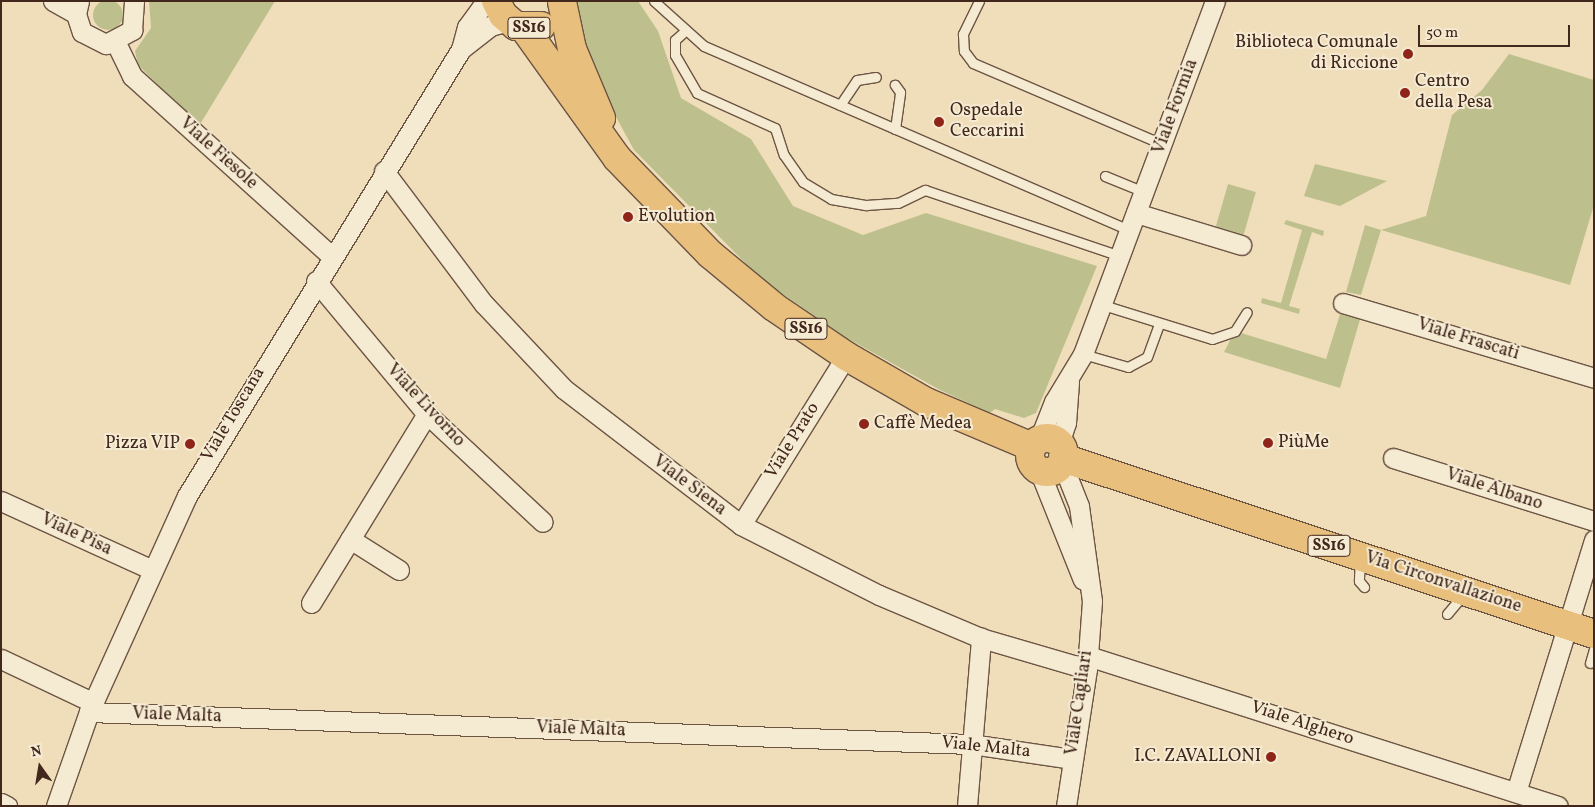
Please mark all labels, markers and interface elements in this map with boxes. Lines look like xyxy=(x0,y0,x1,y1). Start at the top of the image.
road number: SS16 xyxy=(506,14,552,42)
scale bar xyxy=(1420,15,1572,47)
text: 50 m xyxy=(1426,23,1458,44)
place label: Biblioteca Comunale di Riccione xyxy=(1235,33,1398,76)
marker: Biblioteca Comunale di Riccione xyxy=(1402,48,1414,60)
street label: Viale Formia xyxy=(1149,56,1203,158)
place label: Centro della Pesa xyxy=(1415,72,1492,115)
marker: Centro della Pesa xyxy=(1399,87,1411,99)
place label: Ospedale Ceccarini xyxy=(950,101,1024,144)
street label: Viale Fiesole xyxy=(174,113,262,195)
marker: Ospedale Ceccarini xyxy=(932,115,946,129)
place label: Evolution xyxy=(638,206,715,228)
marker: Evolution xyxy=(622,211,634,223)
street label: Viale Frascati xyxy=(1414,314,1522,366)
road number: SS16 xyxy=(784,316,828,342)
street label: Viale Livorno xyxy=(381,360,469,452)
street label: Viale Toscana xyxy=(197,364,271,466)
street label: Viale Prato xyxy=(761,399,825,483)
place label: Caffè Medea xyxy=(874,413,972,435)
marker: Caffè Medea xyxy=(858,418,870,430)
place label: PiùMe xyxy=(1278,432,1329,454)
place label: Pizza VIP xyxy=(104,433,180,455)
marker: PiùMe xyxy=(1262,437,1274,449)
marker: Pizza VIP xyxy=(184,438,196,450)
street label: Viale Siena xyxy=(648,451,730,521)
street label: Viale Albano xyxy=(1443,464,1545,516)
street label: Viale Pisa xyxy=(37,509,115,561)
road number: SS16 xyxy=(1306,532,1352,560)
street label: Via Circonvallazione xyxy=(1362,548,1524,618)
street label: Viale Cagliari xyxy=(1062,649,1098,757)
street label: Viale Alghero xyxy=(1248,697,1356,751)
street label: Viale Malta xyxy=(132,704,222,728)
street label: Viale Malta xyxy=(536,718,626,742)
street label: Viale Malta xyxy=(940,733,1032,763)
text: N xyxy=(29,741,44,762)
north arrow xyxy=(15,742,65,792)
place label: I.C. ZAVALLONI xyxy=(1134,746,1261,768)
marker: I.C. ZAVALLONI xyxy=(1265,751,1277,763)

